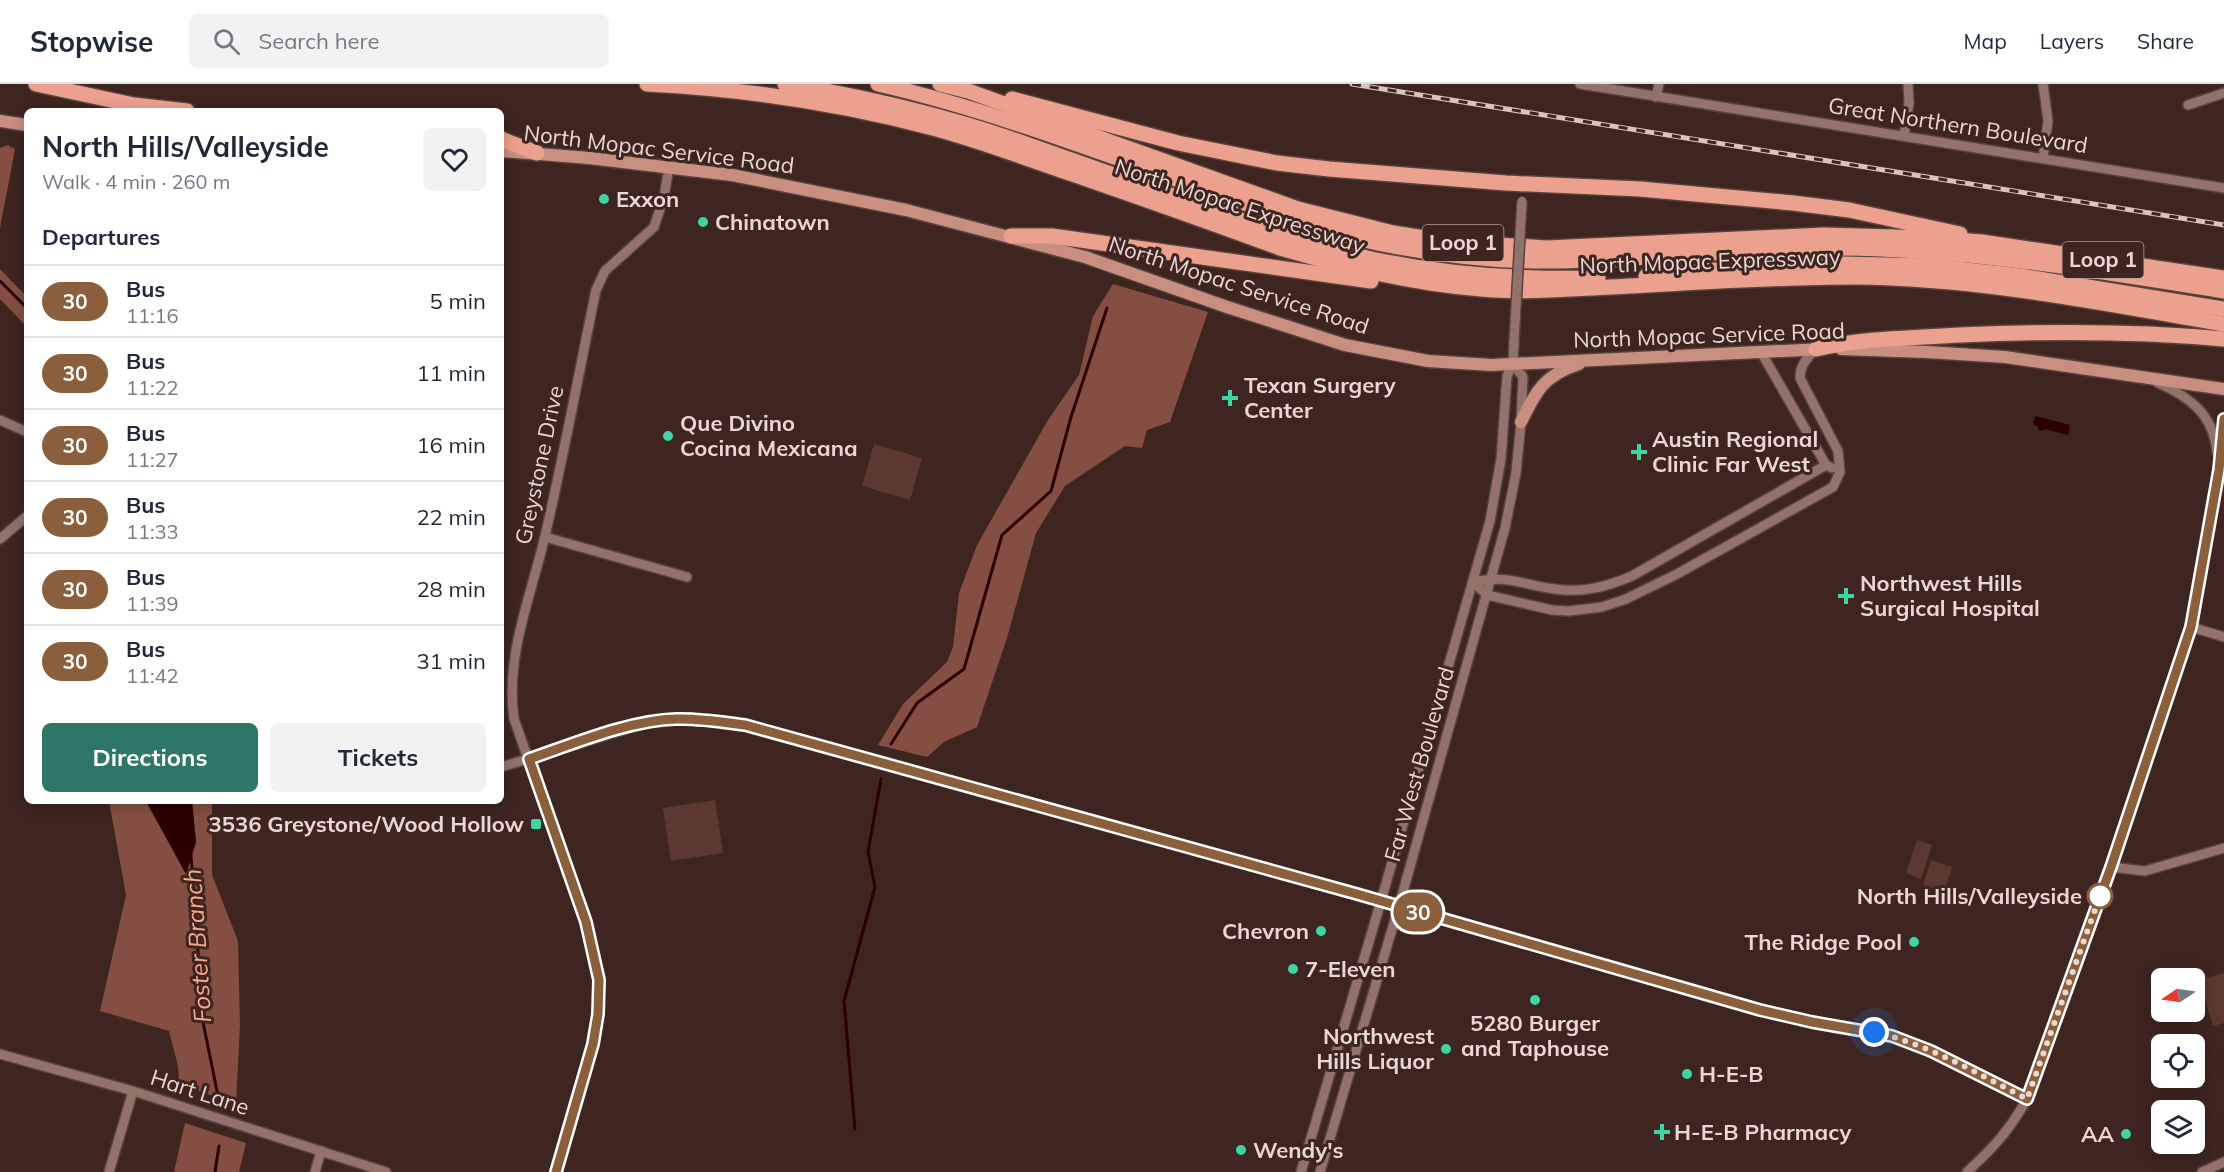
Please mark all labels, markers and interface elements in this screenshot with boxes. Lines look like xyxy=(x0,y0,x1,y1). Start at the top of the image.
search box xyxy=(189,14,609,68)
text: Stopwise xyxy=(30,24,153,59)
icon: search xyxy=(210,25,243,58)
text: Search here xyxy=(258,27,379,55)
text: Map xyxy=(1964,28,2007,54)
text: Layers xyxy=(2040,28,2104,54)
text: Share xyxy=(2137,28,2194,54)
street label: Great Northern Boulevard xyxy=(1826,91,2090,159)
street label: North Mopac Service Road xyxy=(522,119,796,179)
button: heart xyxy=(423,128,486,191)
text: North Hills/Valleyside xyxy=(42,129,329,164)
street label: North Mopac Expressway xyxy=(1111,152,1369,260)
text: Walk · 4 min · 260 m xyxy=(42,169,230,194)
place label: Exxon xyxy=(616,185,679,213)
marker: Exxon xyxy=(597,192,611,206)
place label: Chinatown xyxy=(715,208,830,236)
marker: Chinatown xyxy=(696,215,710,229)
text: Departures xyxy=(42,223,160,251)
road number: Loop 1 xyxy=(1422,225,1504,261)
street label: North Mopac Service Road xyxy=(1105,230,1373,340)
street label: North Mopac Expressway xyxy=(1579,242,1841,280)
road number: Loop 1 xyxy=(2062,242,2144,278)
text: Bus xyxy=(126,275,165,303)
text: 5 min xyxy=(430,287,486,315)
text: 30 xyxy=(62,288,88,314)
text: 11:16 xyxy=(126,303,179,328)
street label: North Mopac Service Road xyxy=(1573,316,1845,354)
text: Bus xyxy=(126,347,165,375)
text: 11 min xyxy=(416,359,486,387)
text: 30 xyxy=(62,360,88,386)
place label: Texan Surgery Center xyxy=(1244,371,1396,424)
text: 11:22 xyxy=(126,375,179,400)
street label: Greystone Drive xyxy=(508,383,570,547)
marker: Texan Surgery Center xyxy=(1221,389,1239,407)
place label: Que Divino Cocina Mexicana xyxy=(680,409,858,462)
text: Bus xyxy=(126,419,165,447)
place label: Austin Regional Clinic Far West xyxy=(1652,425,1818,478)
marker: Que Divino Cocina Mexicana xyxy=(661,429,675,443)
text: 16 min xyxy=(416,431,486,459)
text: 30 xyxy=(62,432,88,458)
marker: Austin Regional Clinic Far West xyxy=(1630,443,1648,461)
text: 11:27 xyxy=(126,447,179,472)
text: Bus xyxy=(126,491,165,519)
text: 22 min xyxy=(416,503,486,531)
text: 30 xyxy=(62,504,88,530)
text: 11:33 xyxy=(126,519,179,544)
text: Bus xyxy=(126,563,165,591)
place label: Northwest Hills Surgical Hospital xyxy=(1860,569,2040,622)
text: 28 min xyxy=(416,575,486,603)
text: 30 xyxy=(62,576,88,602)
marker: Northwest Hills Surgical Hospital xyxy=(1837,587,1855,605)
text: 11:39 xyxy=(126,591,179,616)
text: Bus xyxy=(126,635,165,663)
text: 31 min xyxy=(416,647,486,675)
text: 30 xyxy=(62,648,88,674)
text: 11:42 xyxy=(126,663,179,688)
street label: Far West Boulevard xyxy=(1378,663,1460,865)
button: Directions xyxy=(42,723,258,792)
button: Tickets xyxy=(270,723,486,792)
place label: 3536 Greystone/Wood Hollow xyxy=(209,810,525,838)
marker: 3536 Greystone/Wood Hollow xyxy=(529,817,543,831)
water label: Foster Branch xyxy=(177,868,217,1024)
place label: North Hills/Valleyside xyxy=(1857,882,2082,910)
marker: North Hills/Valleyside xyxy=(2087,883,2113,909)
line badge: 30 xyxy=(1391,892,1445,932)
text: 30 xyxy=(1405,899,1431,925)
place label: Chevron xyxy=(1222,917,1309,945)
marker: Chevron xyxy=(1314,924,1328,938)
place label: The Ridge Pool xyxy=(1745,928,1902,956)
marker: The Ridge Pool xyxy=(1907,935,1921,949)
place label: 7-Eleven xyxy=(1305,955,1396,983)
marker: 7-Eleven xyxy=(1286,962,1300,976)
north arrow xyxy=(2151,968,2205,1022)
map controls xyxy=(2151,968,2205,1154)
marker: 5280 Burger and Taphouse xyxy=(1528,993,1542,1007)
place label: 5280 Burger and Taphouse xyxy=(1461,1009,1609,1062)
your location xyxy=(1859,1017,1889,1047)
place label: Northwest Hills Liquor xyxy=(1316,1022,1434,1075)
button: locate xyxy=(2151,1034,2205,1088)
marker: Northwest Hills Liquor xyxy=(1439,1042,1453,1056)
place label: H-E-B xyxy=(1699,1060,1764,1088)
street label: Hart Lane xyxy=(147,1063,253,1121)
marker: H-E-B xyxy=(1680,1067,1694,1081)
button: layers xyxy=(2151,1100,2205,1154)
place label: H-E-B Pharmacy xyxy=(1674,1118,1851,1146)
place label: AA xyxy=(2081,1120,2114,1148)
marker: H-E-B Pharmacy xyxy=(1655,1125,1669,1139)
marker: AA xyxy=(2119,1127,2133,1141)
place label: Wendy's xyxy=(1253,1136,1344,1164)
marker: Wendy's xyxy=(1234,1143,1248,1157)

